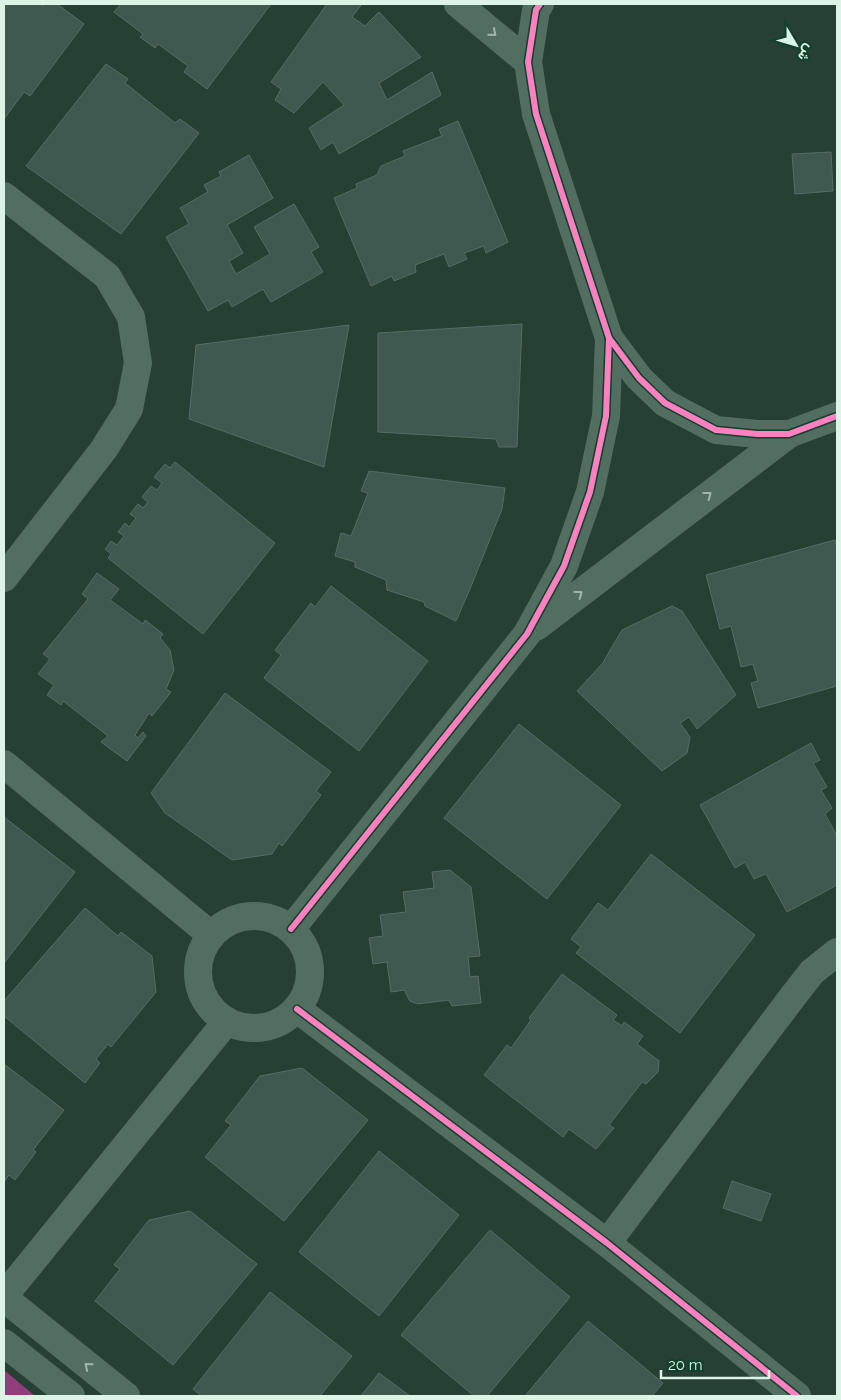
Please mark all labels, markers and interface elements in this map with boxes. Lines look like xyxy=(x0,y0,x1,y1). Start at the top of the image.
north arrow xyxy=(771,20,821,70)
one-way arrow xyxy=(487,27,496,35)
text: ش xyxy=(794,41,818,65)
one-way arrow xyxy=(702,492,712,501)
one-way arrow xyxy=(573,591,583,600)
scale bar xyxy=(661,1348,768,1380)
text: 20 m xyxy=(668,1356,703,1374)
one-way arrow xyxy=(85,1363,94,1371)

